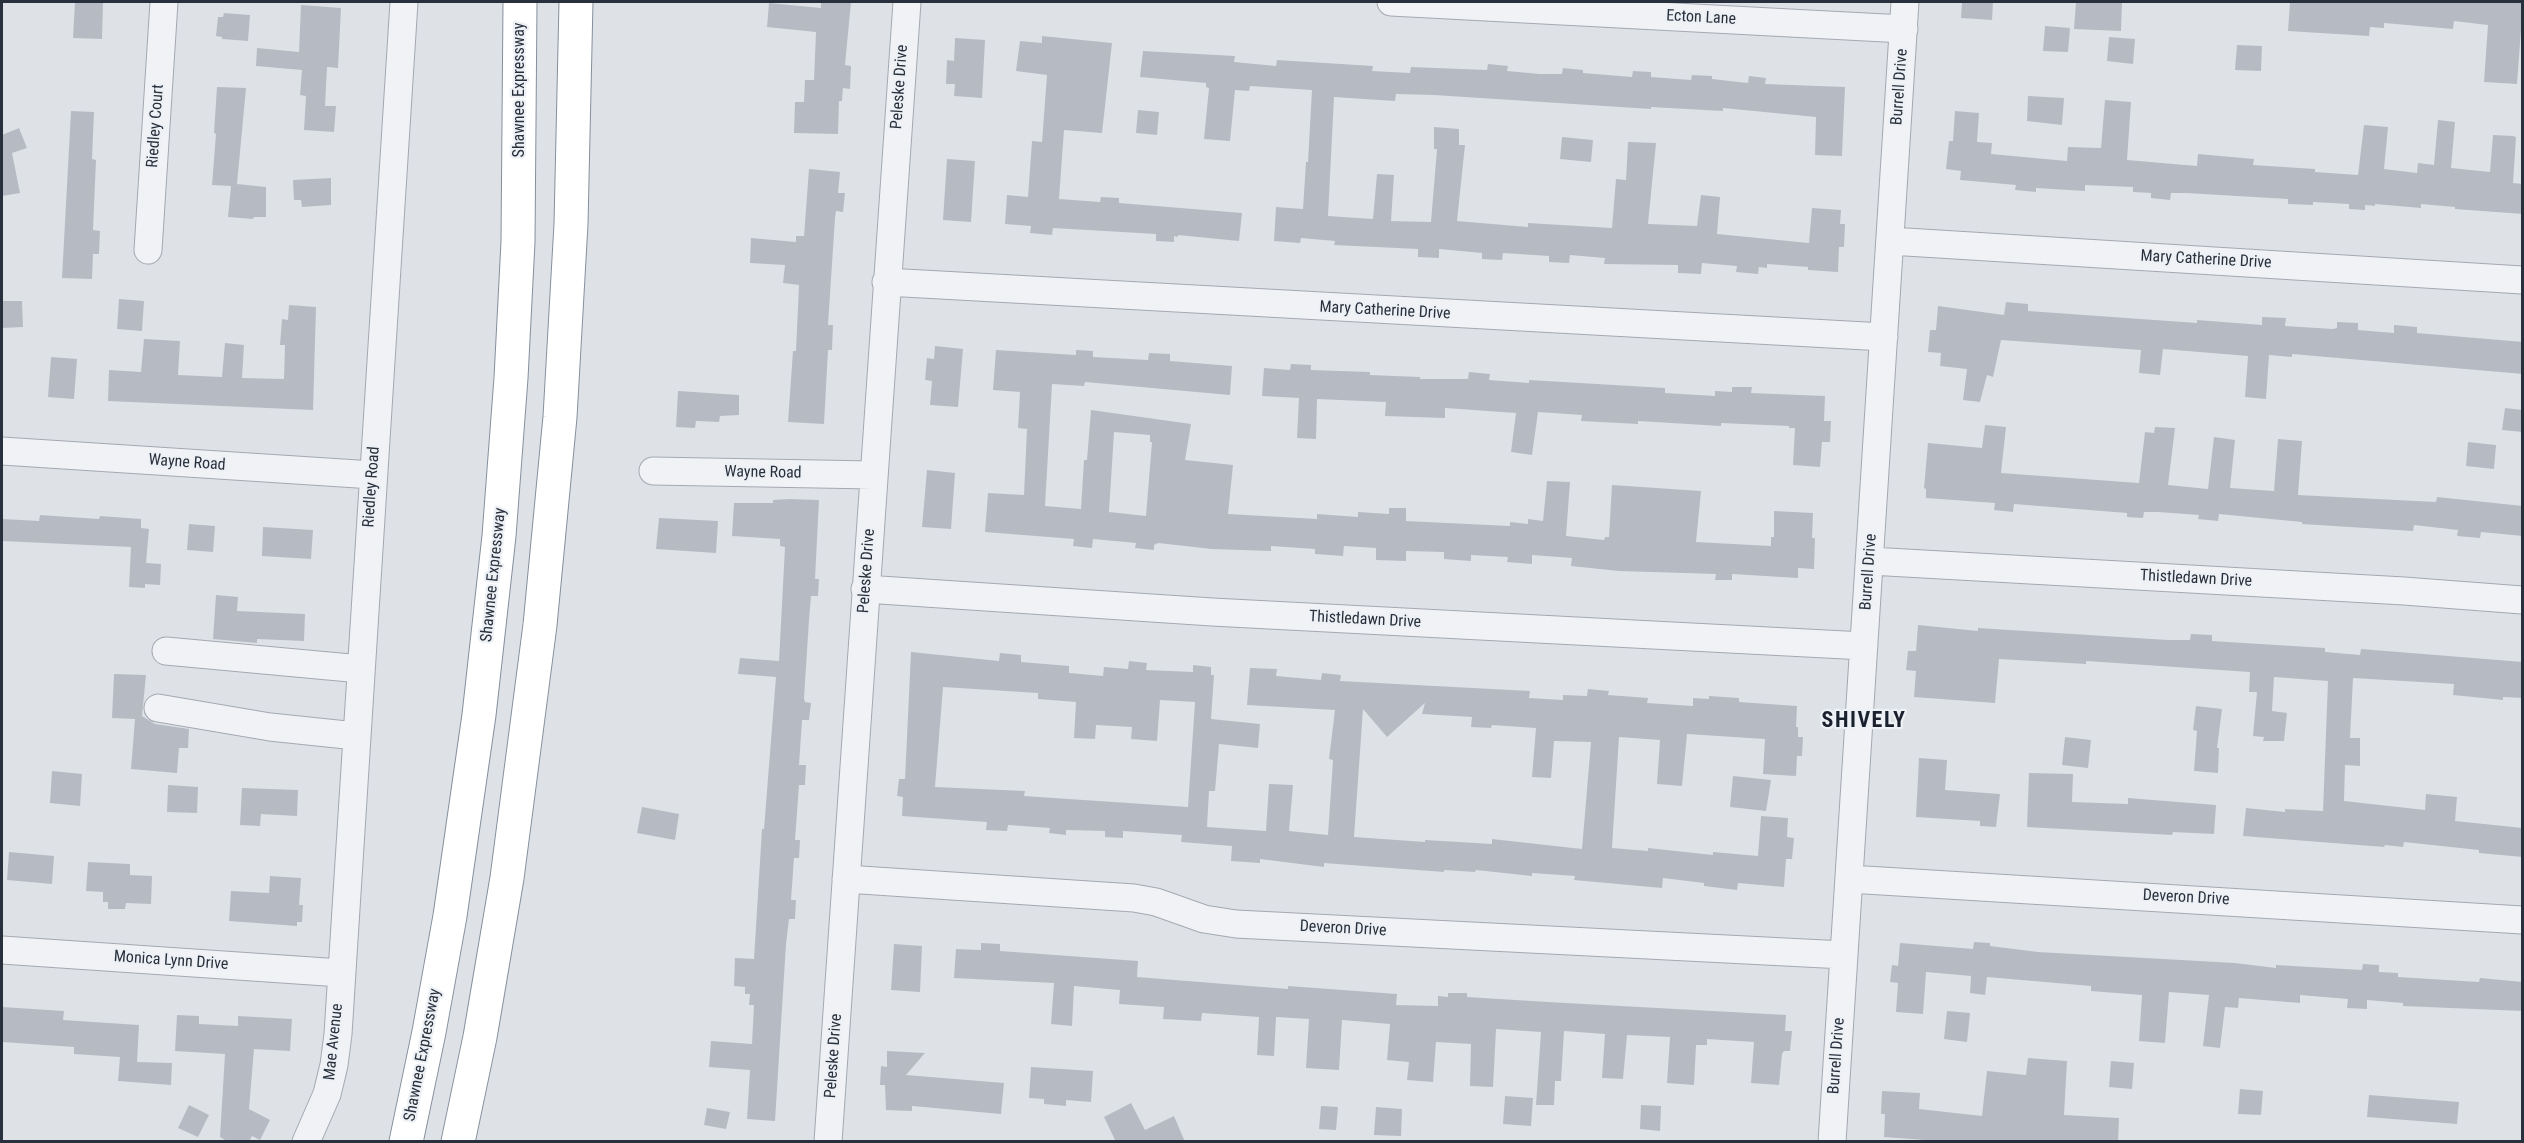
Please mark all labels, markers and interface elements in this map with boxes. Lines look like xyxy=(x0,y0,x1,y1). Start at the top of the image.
street label: Ecton Lane xyxy=(1666,7,1736,29)
street label: Shawnee Expressway xyxy=(510,23,530,157)
street label: Peleske Drive xyxy=(887,44,913,130)
street label: Burrell Drive xyxy=(1888,48,1912,126)
street label: Riedley Court xyxy=(143,84,169,168)
street label: Mary Catherine Drive xyxy=(2140,247,2272,273)
street label: Mary Catherine Drive xyxy=(1319,298,1451,324)
street label: Riedley Road xyxy=(360,446,384,528)
street label: Wayne Road xyxy=(148,451,226,475)
street label: Wayne Road xyxy=(724,463,802,483)
street label: Shawnee Expressway xyxy=(477,507,511,643)
street label: Peleske Drive xyxy=(854,528,880,614)
street label: Burrell Drive xyxy=(1857,533,1881,611)
street label: Thistledawn Drive xyxy=(2139,566,2253,592)
street label: Thistledawn Drive xyxy=(1308,607,1422,633)
district label: SHIVELY xyxy=(1822,708,1906,734)
street label: Deveron Drive xyxy=(2142,886,2230,910)
street label: Deveron Drive xyxy=(1299,917,1387,941)
street label: Monica Lynn Drive xyxy=(113,947,229,975)
street label: Shawnee Expressway xyxy=(401,987,445,1123)
street label: Mae Avenue xyxy=(320,1003,348,1081)
street label: Peleske Drive xyxy=(821,1013,847,1099)
street label: Burrell Drive xyxy=(1825,1017,1849,1095)

